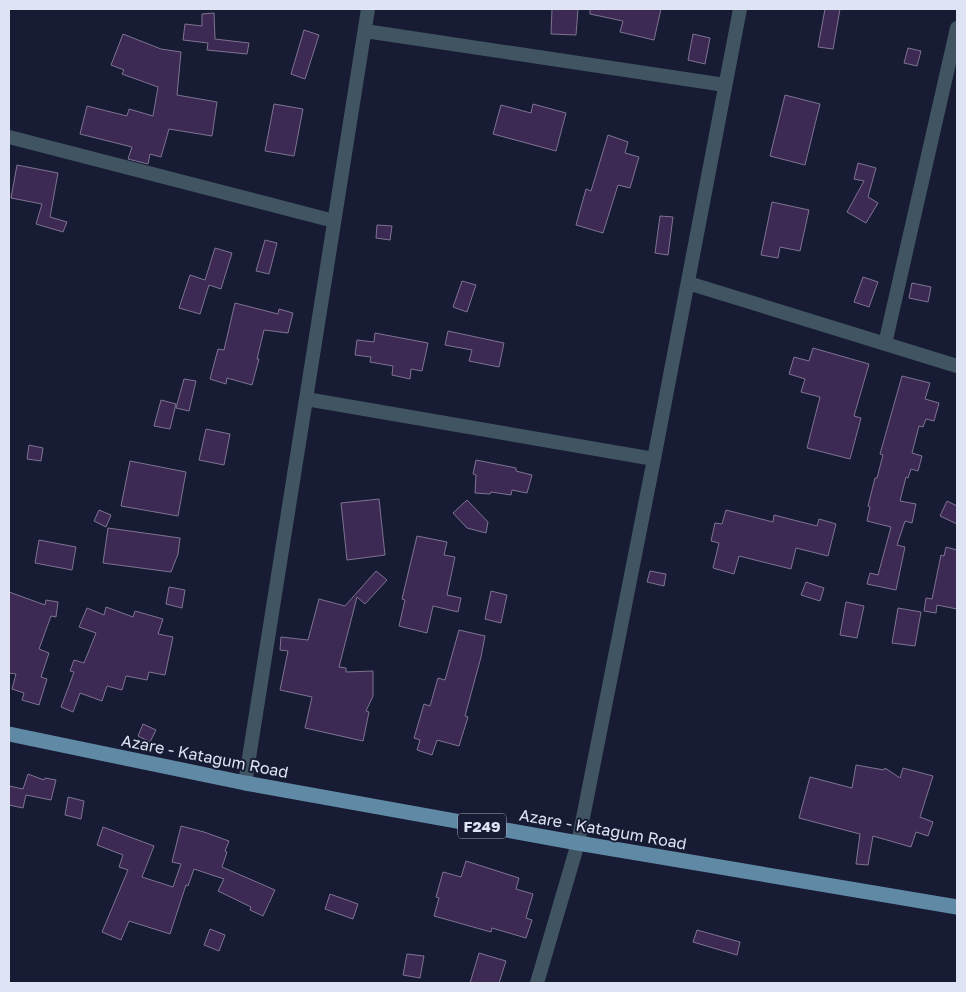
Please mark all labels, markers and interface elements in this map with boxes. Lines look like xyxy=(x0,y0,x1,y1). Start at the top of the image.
street label: Azare - Katagum Road xyxy=(120,730,290,782)
street label: Azare - Katagum Road xyxy=(518,804,688,854)
road number: F249 xyxy=(458,814,506,838)

